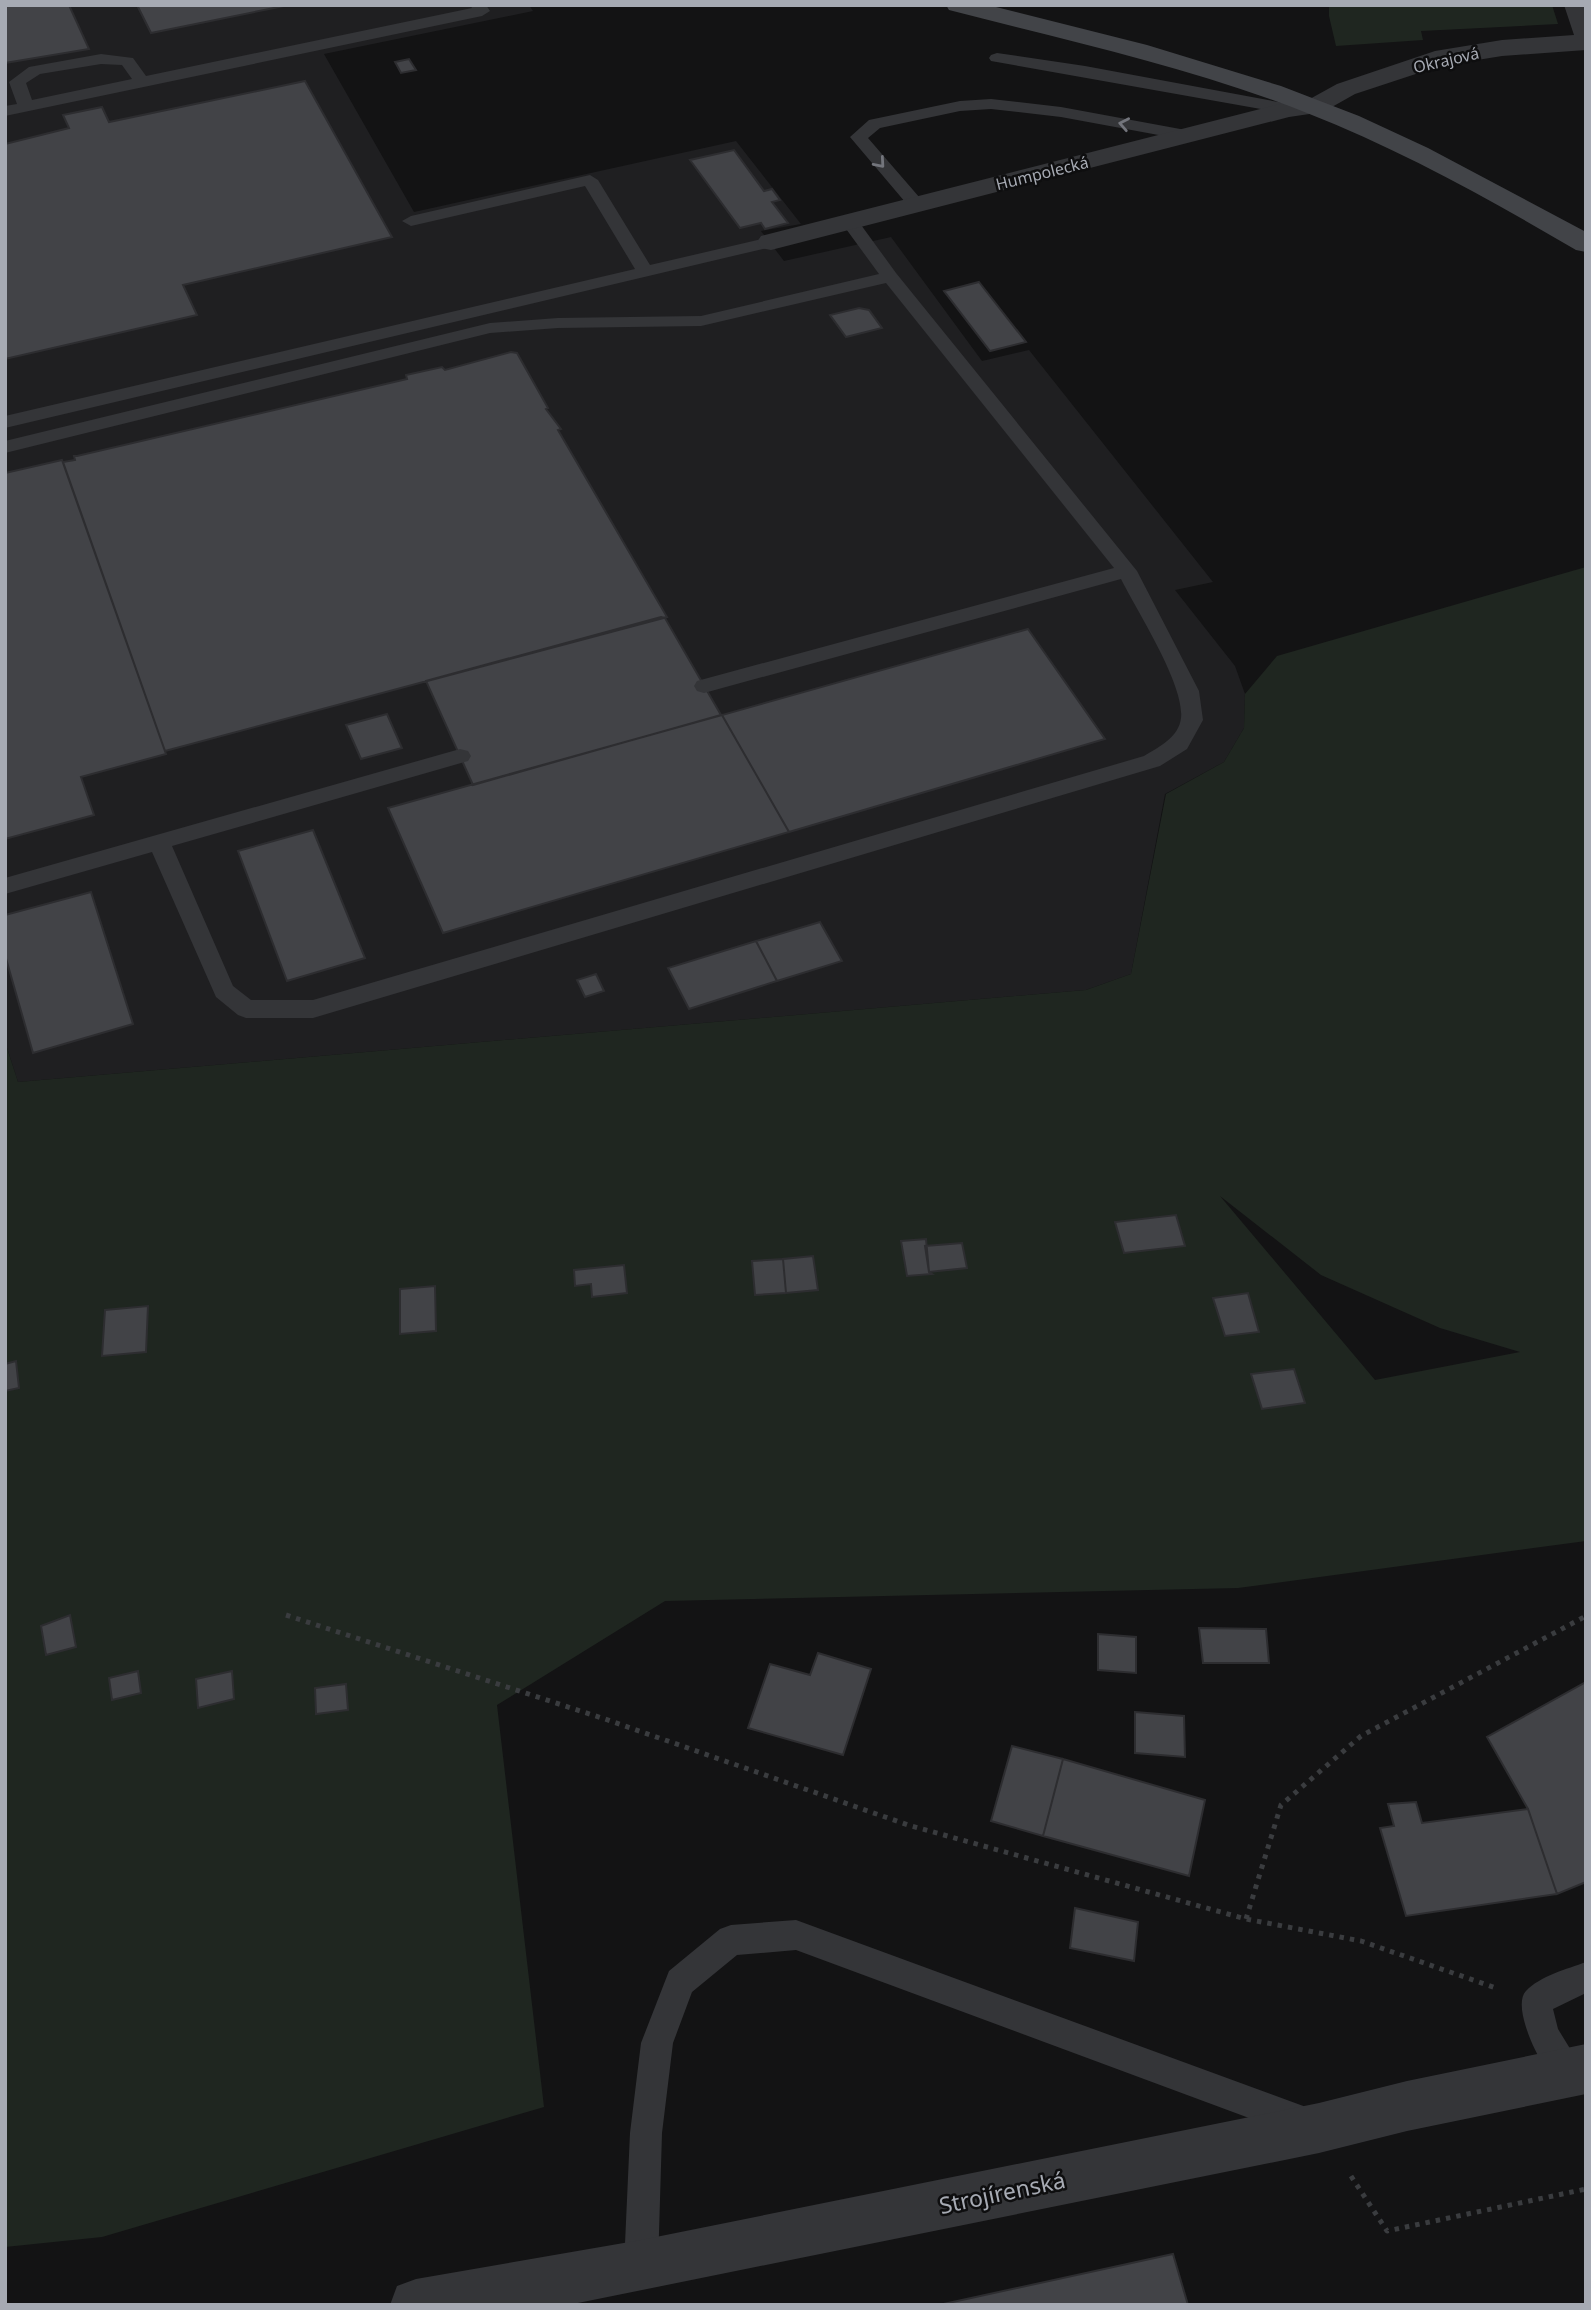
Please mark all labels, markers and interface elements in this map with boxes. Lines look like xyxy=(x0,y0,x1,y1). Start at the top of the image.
street label: Okrajová xyxy=(1411,42,1481,78)
one-way arrow xyxy=(1118,117,1130,132)
street label: Humpolecká xyxy=(993,151,1091,195)
one-way arrow xyxy=(872,155,884,168)
street label: Strojírenská xyxy=(936,2163,1068,2221)

